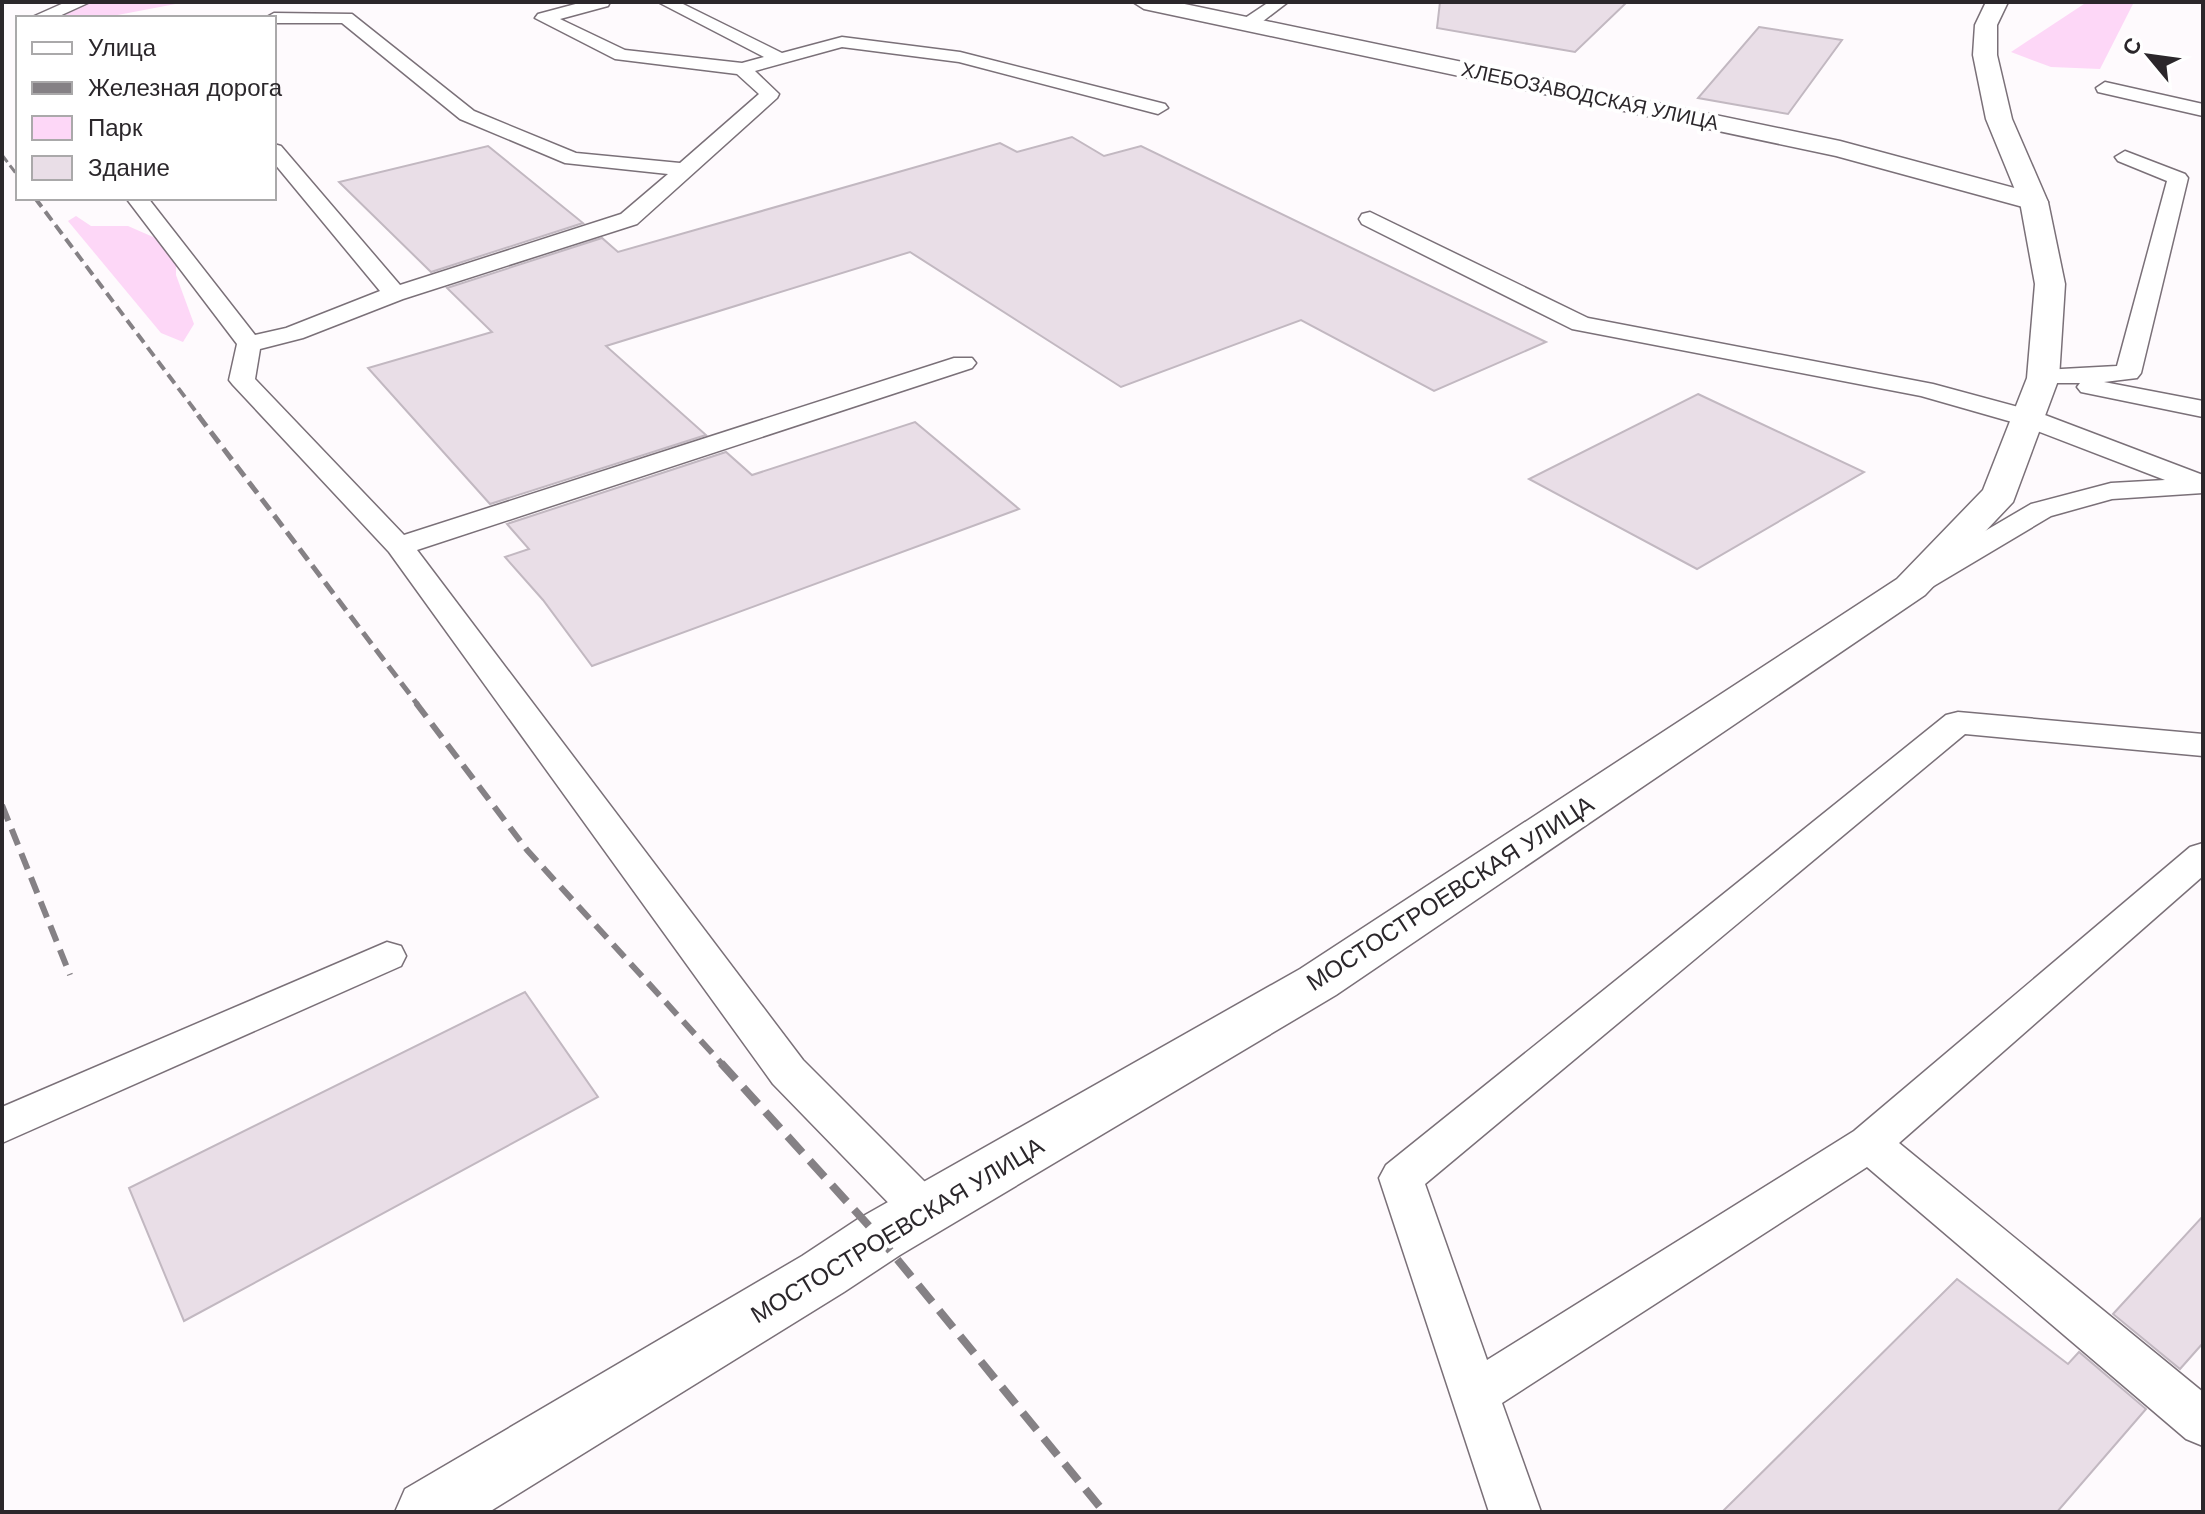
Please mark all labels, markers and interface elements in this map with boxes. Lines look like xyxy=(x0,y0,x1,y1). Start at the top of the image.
legend xyxy=(16,16,276,200)
north arrow xyxy=(2109,16,2189,96)
text: С xyxy=(2117,33,2147,60)
text: Улица xyxy=(88,34,157,61)
street label: ХЛЕБОЗАВОДСКАЯ УЛИЦА xyxy=(1460,58,1721,134)
text: Железная дорога xyxy=(88,74,283,101)
text: Парк xyxy=(88,114,143,141)
text: Здание xyxy=(88,154,170,181)
street label: МОСТОСТРОЕВСКАЯ УЛИЦА xyxy=(1302,790,1598,996)
street label: МОСТОСТРОЕВСКАЯ УЛИЦА xyxy=(746,1132,1048,1328)

